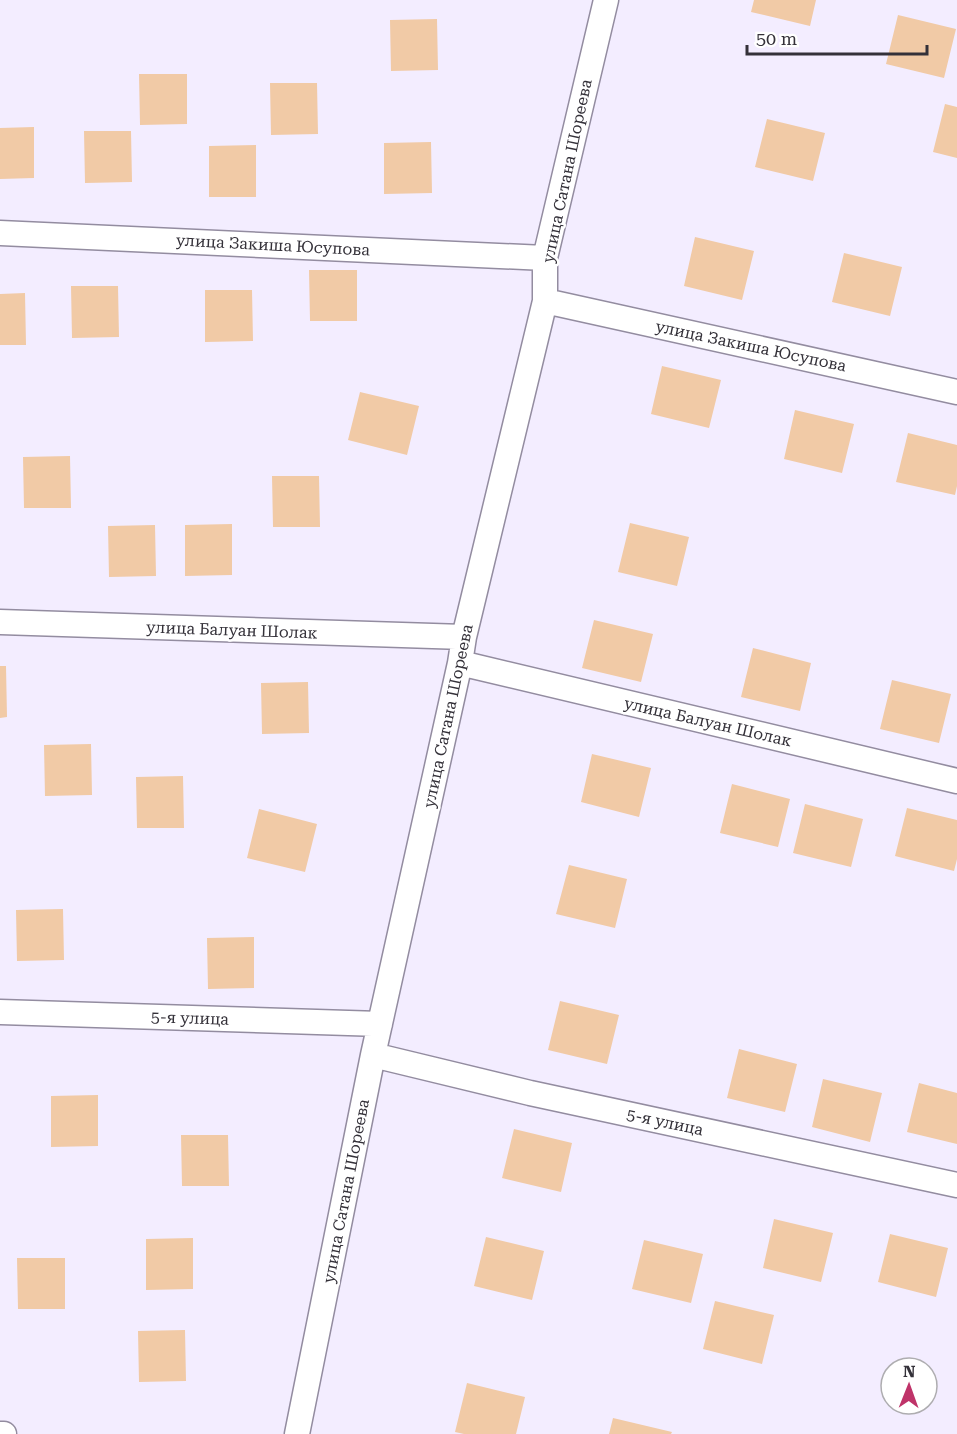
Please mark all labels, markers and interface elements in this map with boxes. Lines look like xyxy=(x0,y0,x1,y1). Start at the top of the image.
scale bar xyxy=(747,18,927,56)
text: 50 m xyxy=(756,28,797,49)
street label: улица Сатана Шореева xyxy=(538,77,596,265)
street label: улица Закиша Юсупова xyxy=(175,230,371,260)
street label: улица Закиша Юсупова xyxy=(654,317,848,376)
street label: улица Балуан Шолак xyxy=(146,618,318,642)
street label: улица Сатана Шореева xyxy=(419,622,477,810)
street label: улица Балуан Шолак xyxy=(622,693,794,751)
street label: 5-я улица xyxy=(151,1007,230,1029)
street label: улица Сатана Шореева xyxy=(319,1097,373,1285)
street label: 5-я улица xyxy=(625,1105,705,1139)
north arrow xyxy=(879,1356,939,1416)
text: N xyxy=(903,1362,916,1381)

